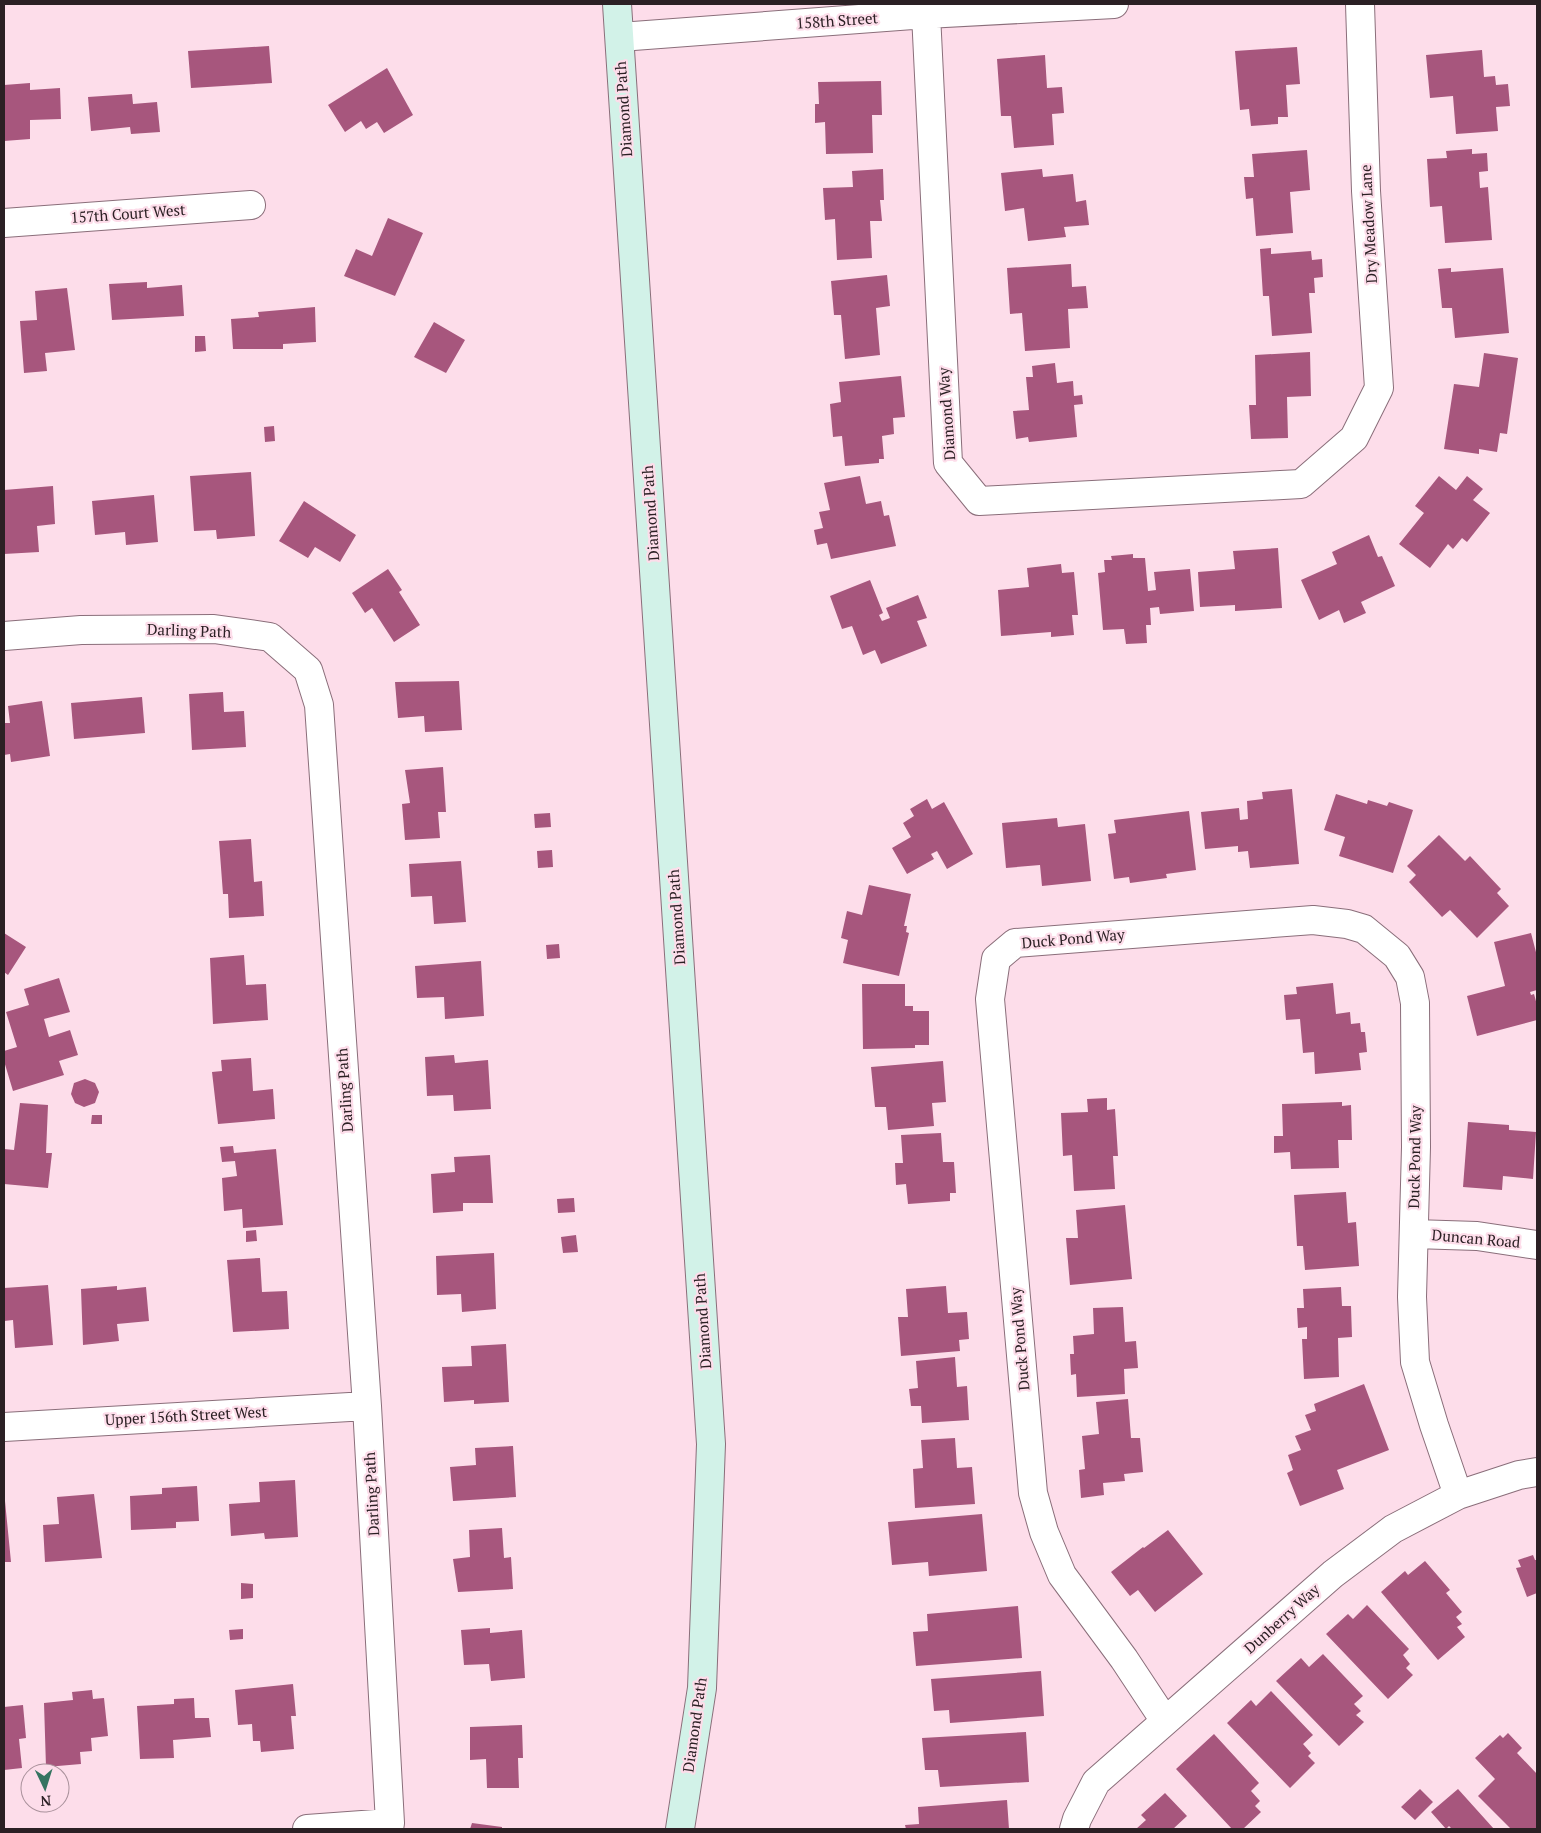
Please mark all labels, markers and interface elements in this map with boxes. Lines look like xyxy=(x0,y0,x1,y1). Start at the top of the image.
street label: 158th Street xyxy=(795,7,879,33)
street label: Diamond Path xyxy=(610,60,636,158)
street label: Dry Meadow Lane xyxy=(1355,164,1381,284)
street label: 157th Court West xyxy=(70,199,187,227)
street label: Diamond Way xyxy=(933,367,959,461)
street label: Diamond Path xyxy=(637,464,663,562)
street label: Darling Path xyxy=(147,619,232,641)
street label: Diamond Path xyxy=(663,868,689,966)
street label: Duck Pond Way xyxy=(1021,923,1126,952)
street label: Darling Path xyxy=(331,1047,357,1133)
street label: Duck Pond Way xyxy=(1403,1105,1425,1209)
street label: Duncan Road xyxy=(1431,1224,1521,1252)
street label: Diamond Path xyxy=(689,1272,715,1370)
street label: Duck Pond Way xyxy=(1004,1286,1033,1391)
street label: Upper 156th Street West xyxy=(104,1401,268,1429)
street label: Darling Path xyxy=(359,1451,383,1537)
street label: Dunberry Way xyxy=(1239,1579,1324,1657)
street label: Diamond Path xyxy=(677,1676,711,1774)
north arrow xyxy=(20,1763,70,1813)
text: N xyxy=(40,1792,52,1811)

